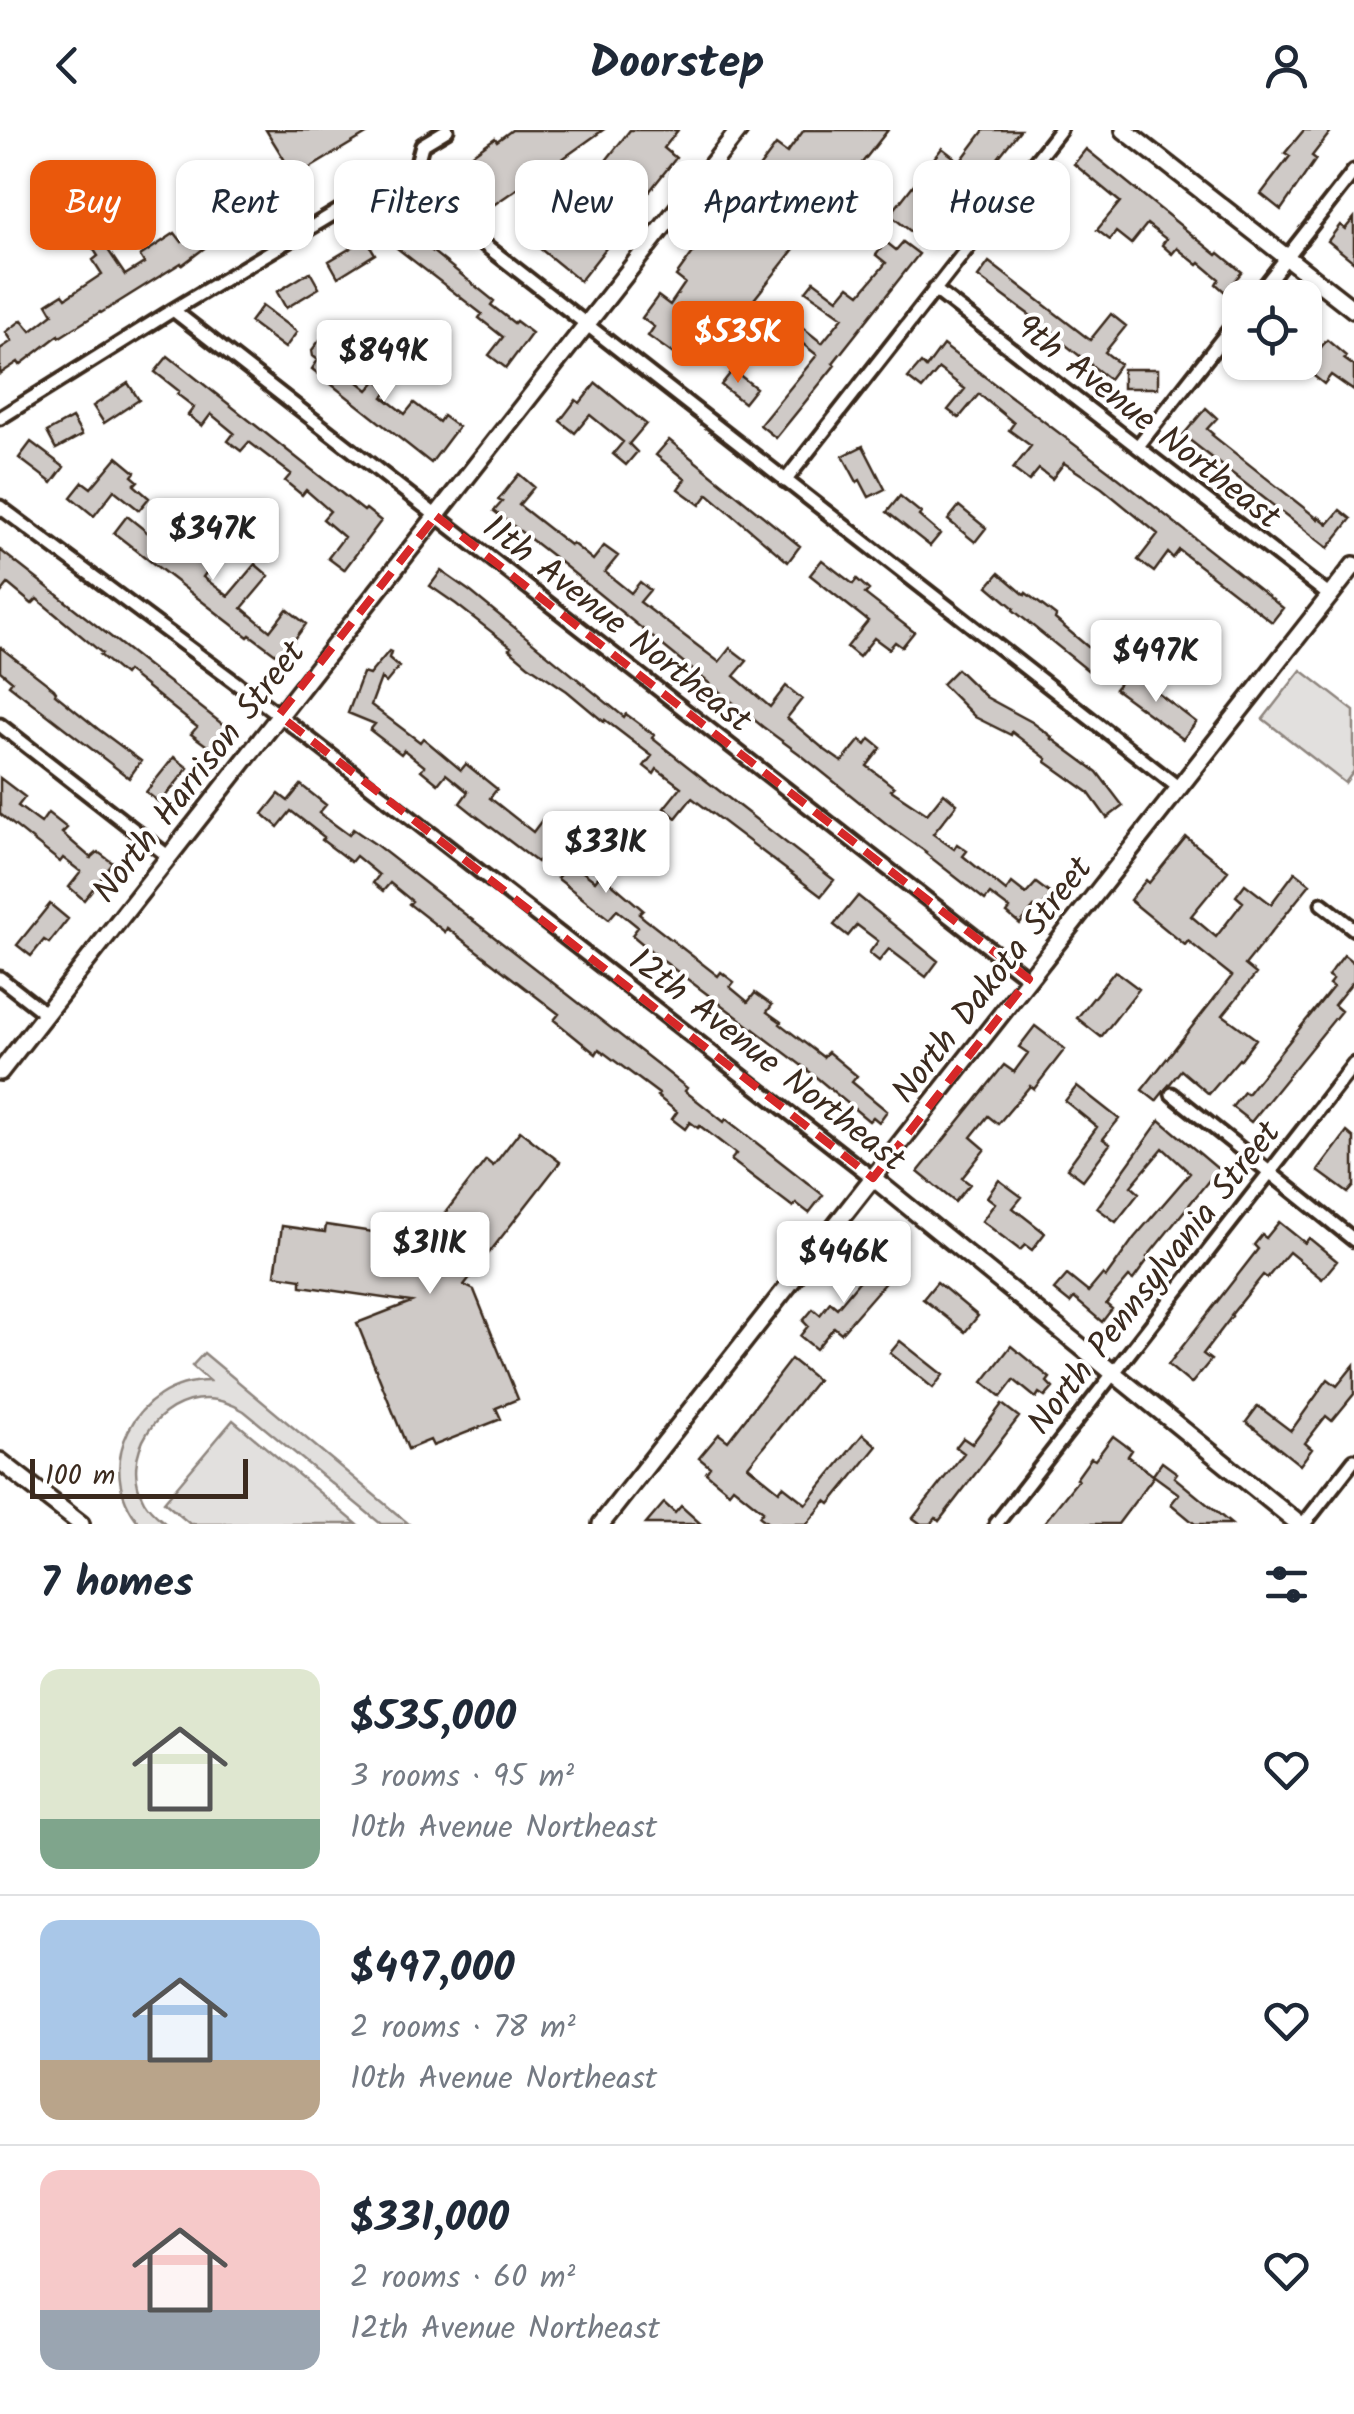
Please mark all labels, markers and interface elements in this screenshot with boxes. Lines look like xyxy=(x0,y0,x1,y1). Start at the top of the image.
text: Doorstep xyxy=(590,29,764,101)
icon: back xyxy=(40,38,95,93)
icon: person xyxy=(1259,38,1314,93)
chip: Buy xyxy=(30,160,156,250)
chip: Rent xyxy=(176,160,314,250)
chip: Filters xyxy=(334,160,495,250)
chip: New xyxy=(515,160,648,250)
chip: Apartment xyxy=(668,160,893,250)
chip: House xyxy=(913,160,1070,250)
map controls xyxy=(1222,280,1322,380)
button: locate xyxy=(1222,280,1322,380)
pin: $535K xyxy=(668,301,808,386)
street label: 9th Avenue Northeast xyxy=(1002,301,1293,546)
text: $535K xyxy=(694,308,782,359)
pin: $849K xyxy=(314,320,454,405)
text: $849K xyxy=(339,327,429,378)
pin: $347K xyxy=(143,498,283,583)
street label: 11th Avenue Northeast xyxy=(469,502,764,749)
text: $347K xyxy=(169,505,257,556)
pin: $497K xyxy=(1086,620,1226,705)
text: $497K xyxy=(1113,627,1199,678)
street label: North Harrison Street xyxy=(79,629,322,917)
pin: $331K xyxy=(536,811,676,896)
text: $331K xyxy=(565,818,647,869)
street label: North Dakota Street xyxy=(878,844,1109,1117)
street label: 12th Avenue Northeast xyxy=(615,935,917,1188)
street label: North Pennsylvania Street xyxy=(1014,1109,1297,1448)
pin: $311K xyxy=(360,1212,500,1297)
text: $311K xyxy=(392,1219,468,1270)
pin: $446K xyxy=(774,1221,914,1306)
text: $446K xyxy=(799,1228,889,1279)
scale bar xyxy=(30,1454,248,1498)
text: 100 m xyxy=(45,1454,115,1499)
text: 7 homes xyxy=(40,1551,193,1618)
icon: filters xyxy=(1259,1557,1314,1612)
text: $535,000 xyxy=(350,1685,516,1752)
icon: home xyxy=(120,1709,240,1829)
icon: heart xyxy=(1259,1742,1314,1797)
text: 3 rooms · 95 m² xyxy=(350,1752,574,1803)
text: 10th Avenue Northeast xyxy=(350,1803,657,1854)
text: $497,000 xyxy=(350,1936,514,2003)
icon: home xyxy=(120,1960,240,2080)
icon: heart xyxy=(1259,1993,1314,2048)
text: 2 rooms · 78 m² xyxy=(350,2003,576,2054)
text: 10th Avenue Northeast xyxy=(350,2054,657,2105)
text: $331,000 xyxy=(350,2186,509,2253)
icon: home xyxy=(120,2210,240,2330)
icon: heart xyxy=(1259,2243,1314,2298)
text: 2 rooms · 60 m² xyxy=(350,2253,575,2304)
text: 12th Avenue Northeast xyxy=(350,2304,660,2355)

